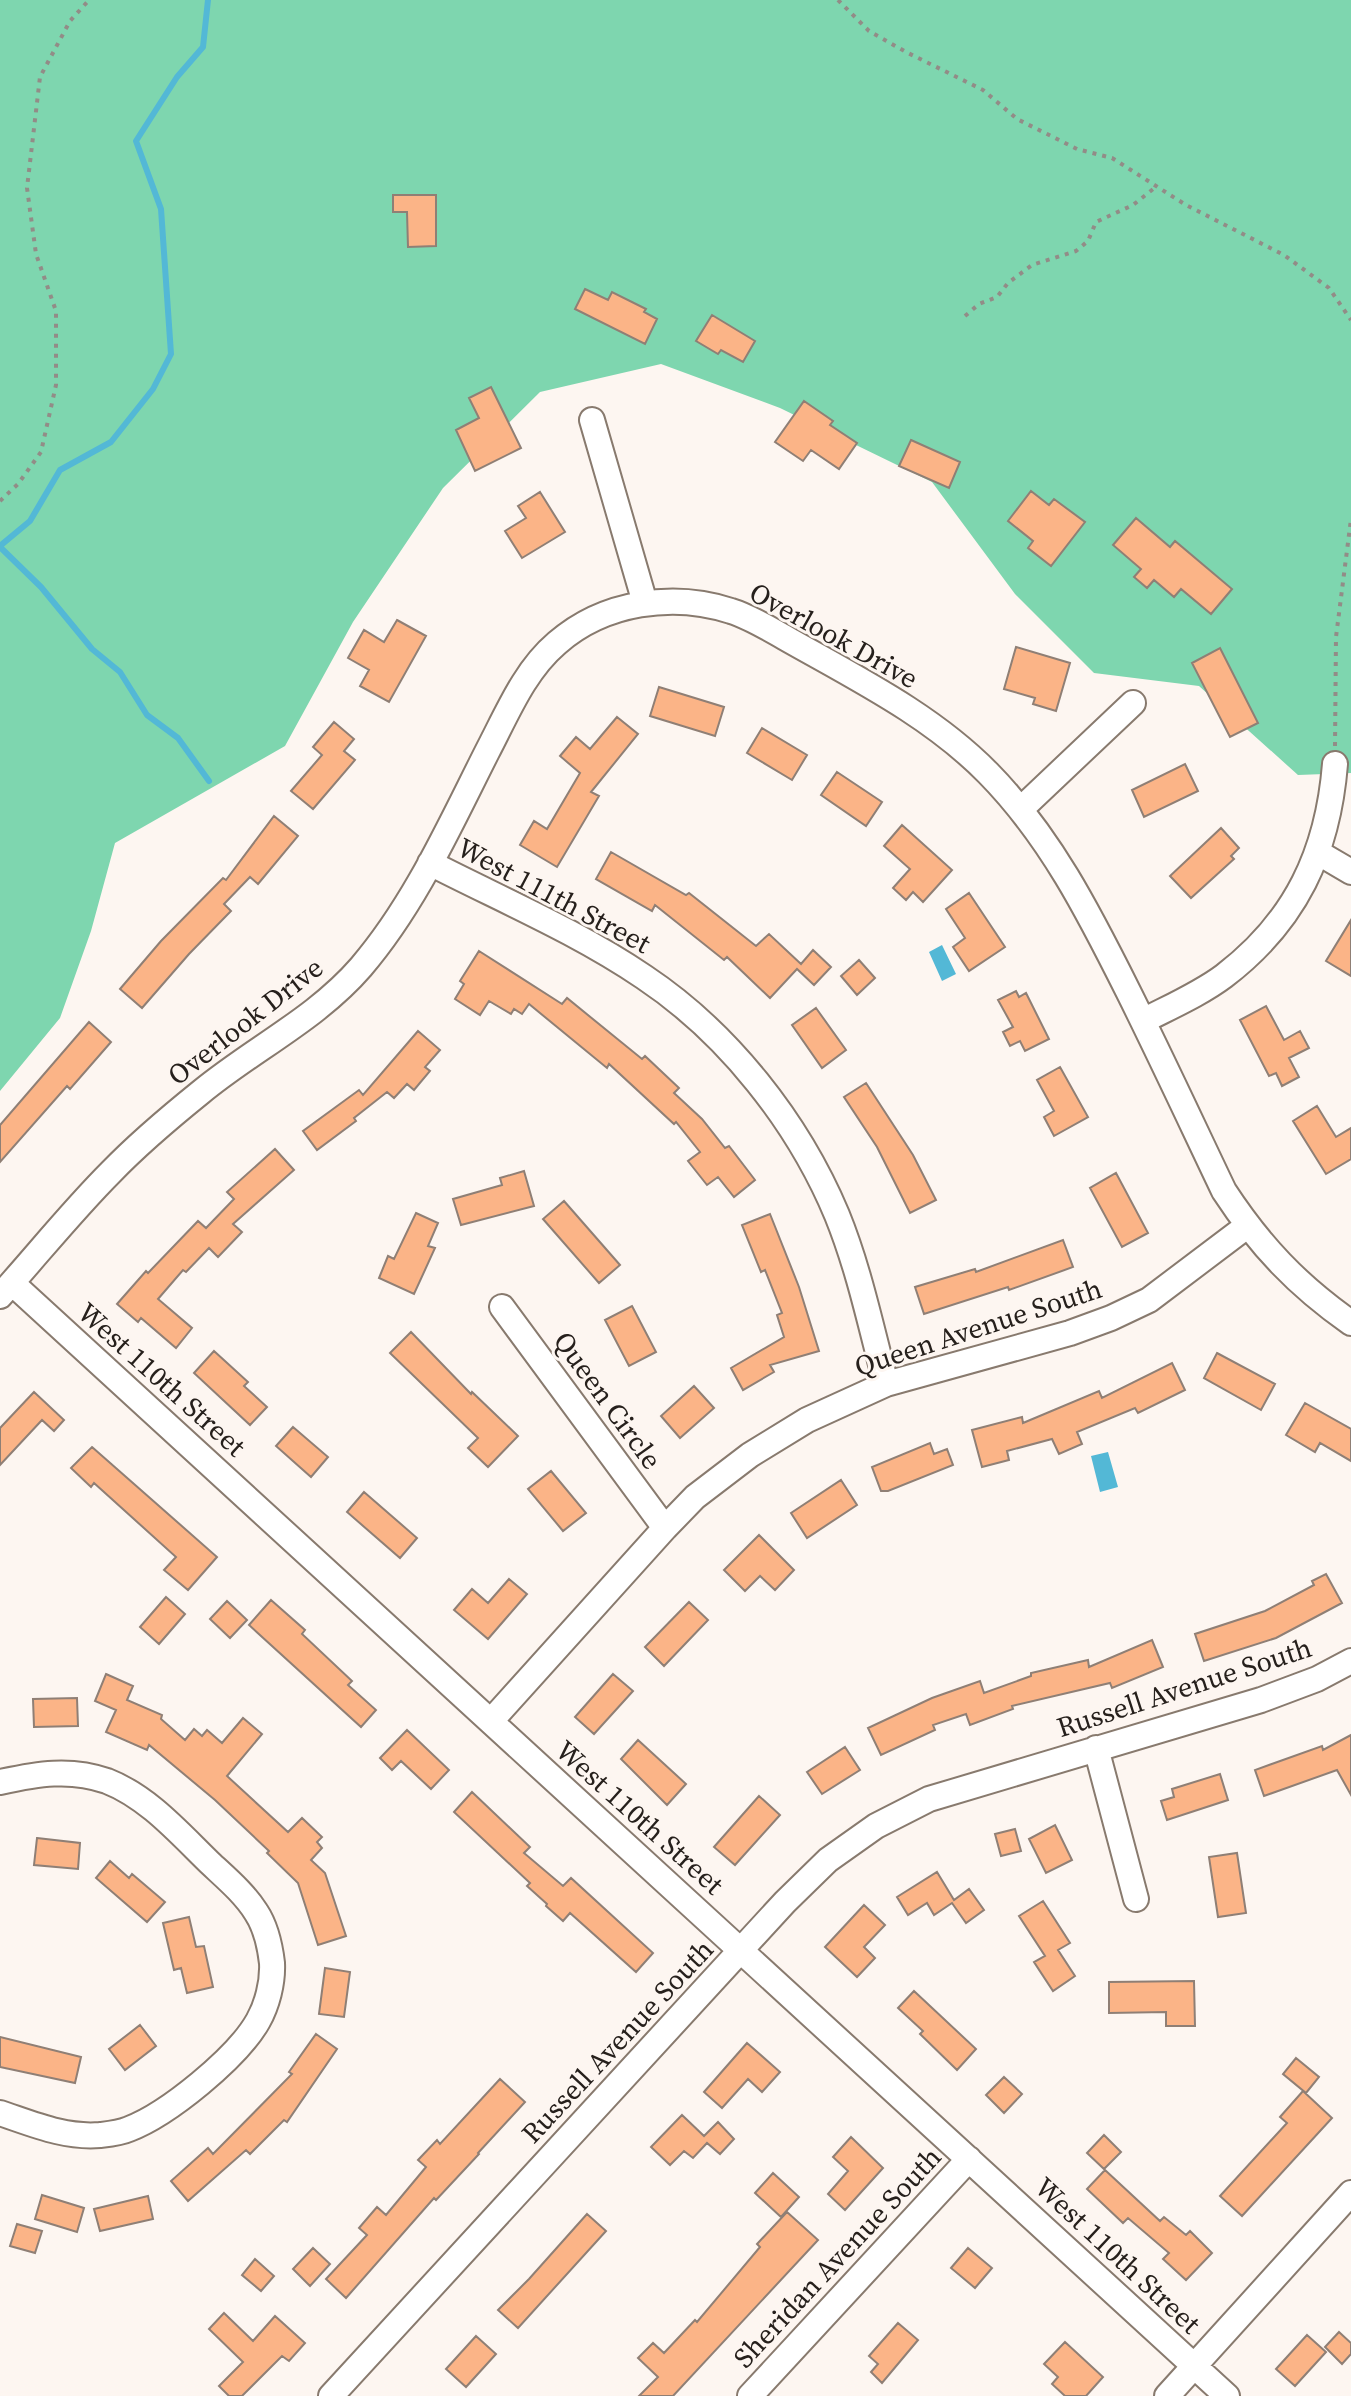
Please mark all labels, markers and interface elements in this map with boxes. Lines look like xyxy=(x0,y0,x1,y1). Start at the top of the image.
street label: Overlook Drive xyxy=(743,573,925,697)
street label: West 111th Street xyxy=(451,828,658,962)
street label: Overlook Drive xyxy=(159,948,331,1094)
street label: Queen Avenue South xyxy=(849,1269,1107,1385)
street label: West 110th Street xyxy=(70,1293,255,1465)
street label: Queen Circle xyxy=(545,1324,671,1476)
street label: Russell Avenue South xyxy=(1052,1628,1316,1746)
street label: West 110th Street xyxy=(548,1731,733,1903)
street label: Russell Avenue South xyxy=(512,1931,722,2151)
street label: Sheridan Avenue South xyxy=(725,2138,949,2376)
street label: West 110th Street xyxy=(1027,2168,1210,2342)

